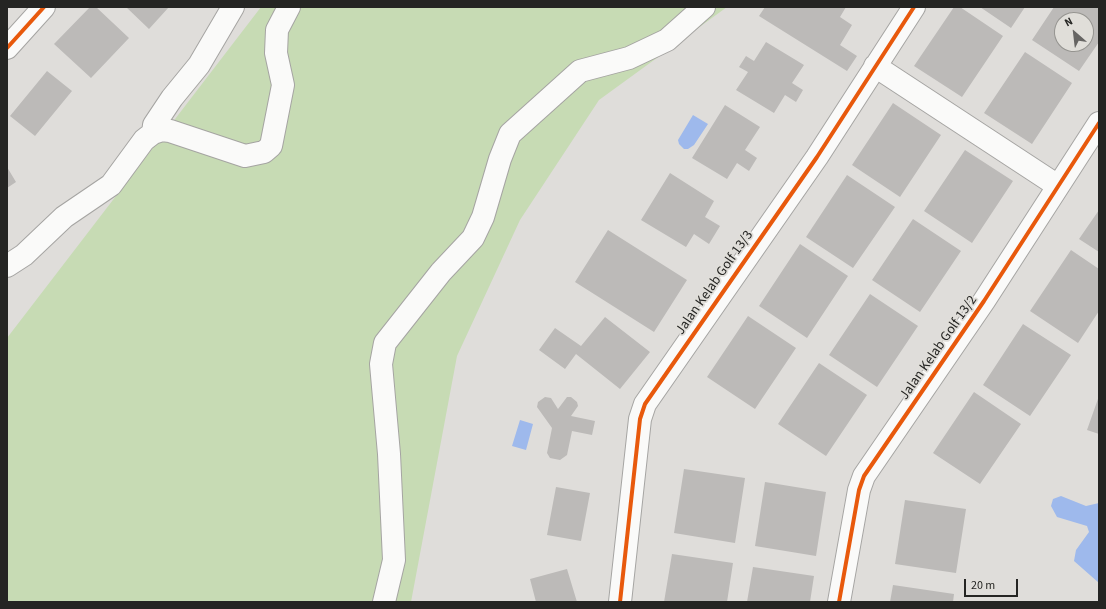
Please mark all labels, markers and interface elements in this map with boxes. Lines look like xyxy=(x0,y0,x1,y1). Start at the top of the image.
north arrow xyxy=(1054,12,1094,52)
text: N xyxy=(1062,14,1075,30)
street label: Jalan Kelab Golf 13/3 xyxy=(673,228,757,338)
street label: Jalan Kelab Golf 13/2 xyxy=(897,293,981,403)
scale bar xyxy=(966,571,1020,597)
text: 20 m xyxy=(971,577,995,594)

